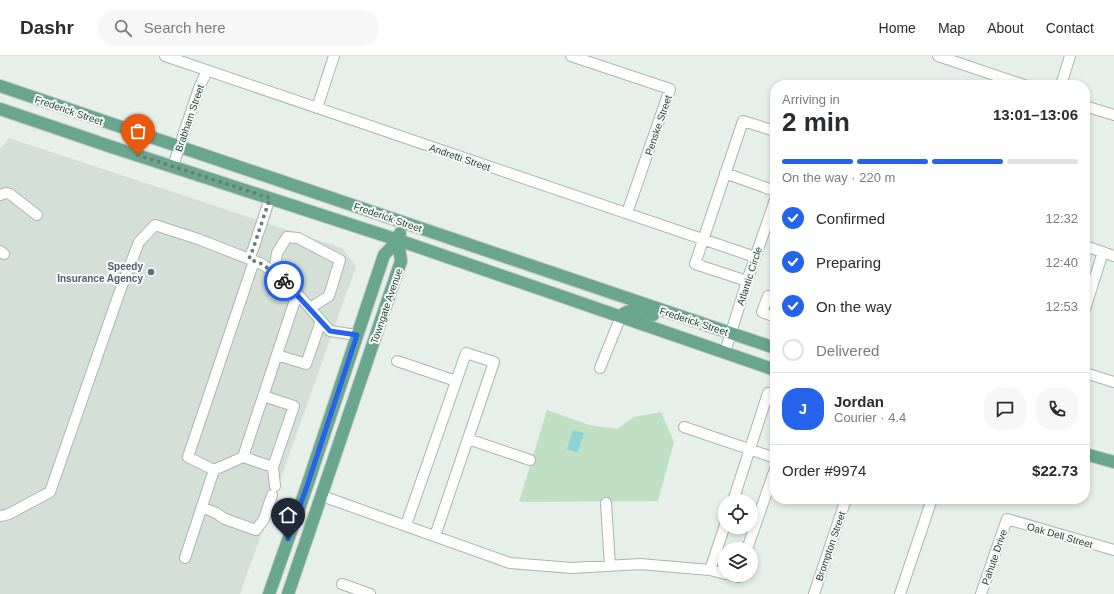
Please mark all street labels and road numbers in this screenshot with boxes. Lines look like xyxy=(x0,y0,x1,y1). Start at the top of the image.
street label: Brabham Street xyxy=(173,83,206,153)
street label: Penske Street xyxy=(643,93,674,157)
street label: Frederick Street xyxy=(33,94,104,127)
street label: Andretti Street xyxy=(428,142,492,173)
street label: Frederick Street xyxy=(352,201,423,234)
street label: Atlantic Circle xyxy=(735,245,764,307)
street label: Towngate Avenue xyxy=(368,267,405,345)
street label: Frederick Street xyxy=(658,305,730,338)
street label: Brompton Street xyxy=(813,510,848,582)
street label: Oak Dell Street xyxy=(1026,521,1094,550)
street label: Pahute Drive xyxy=(980,528,1009,586)

